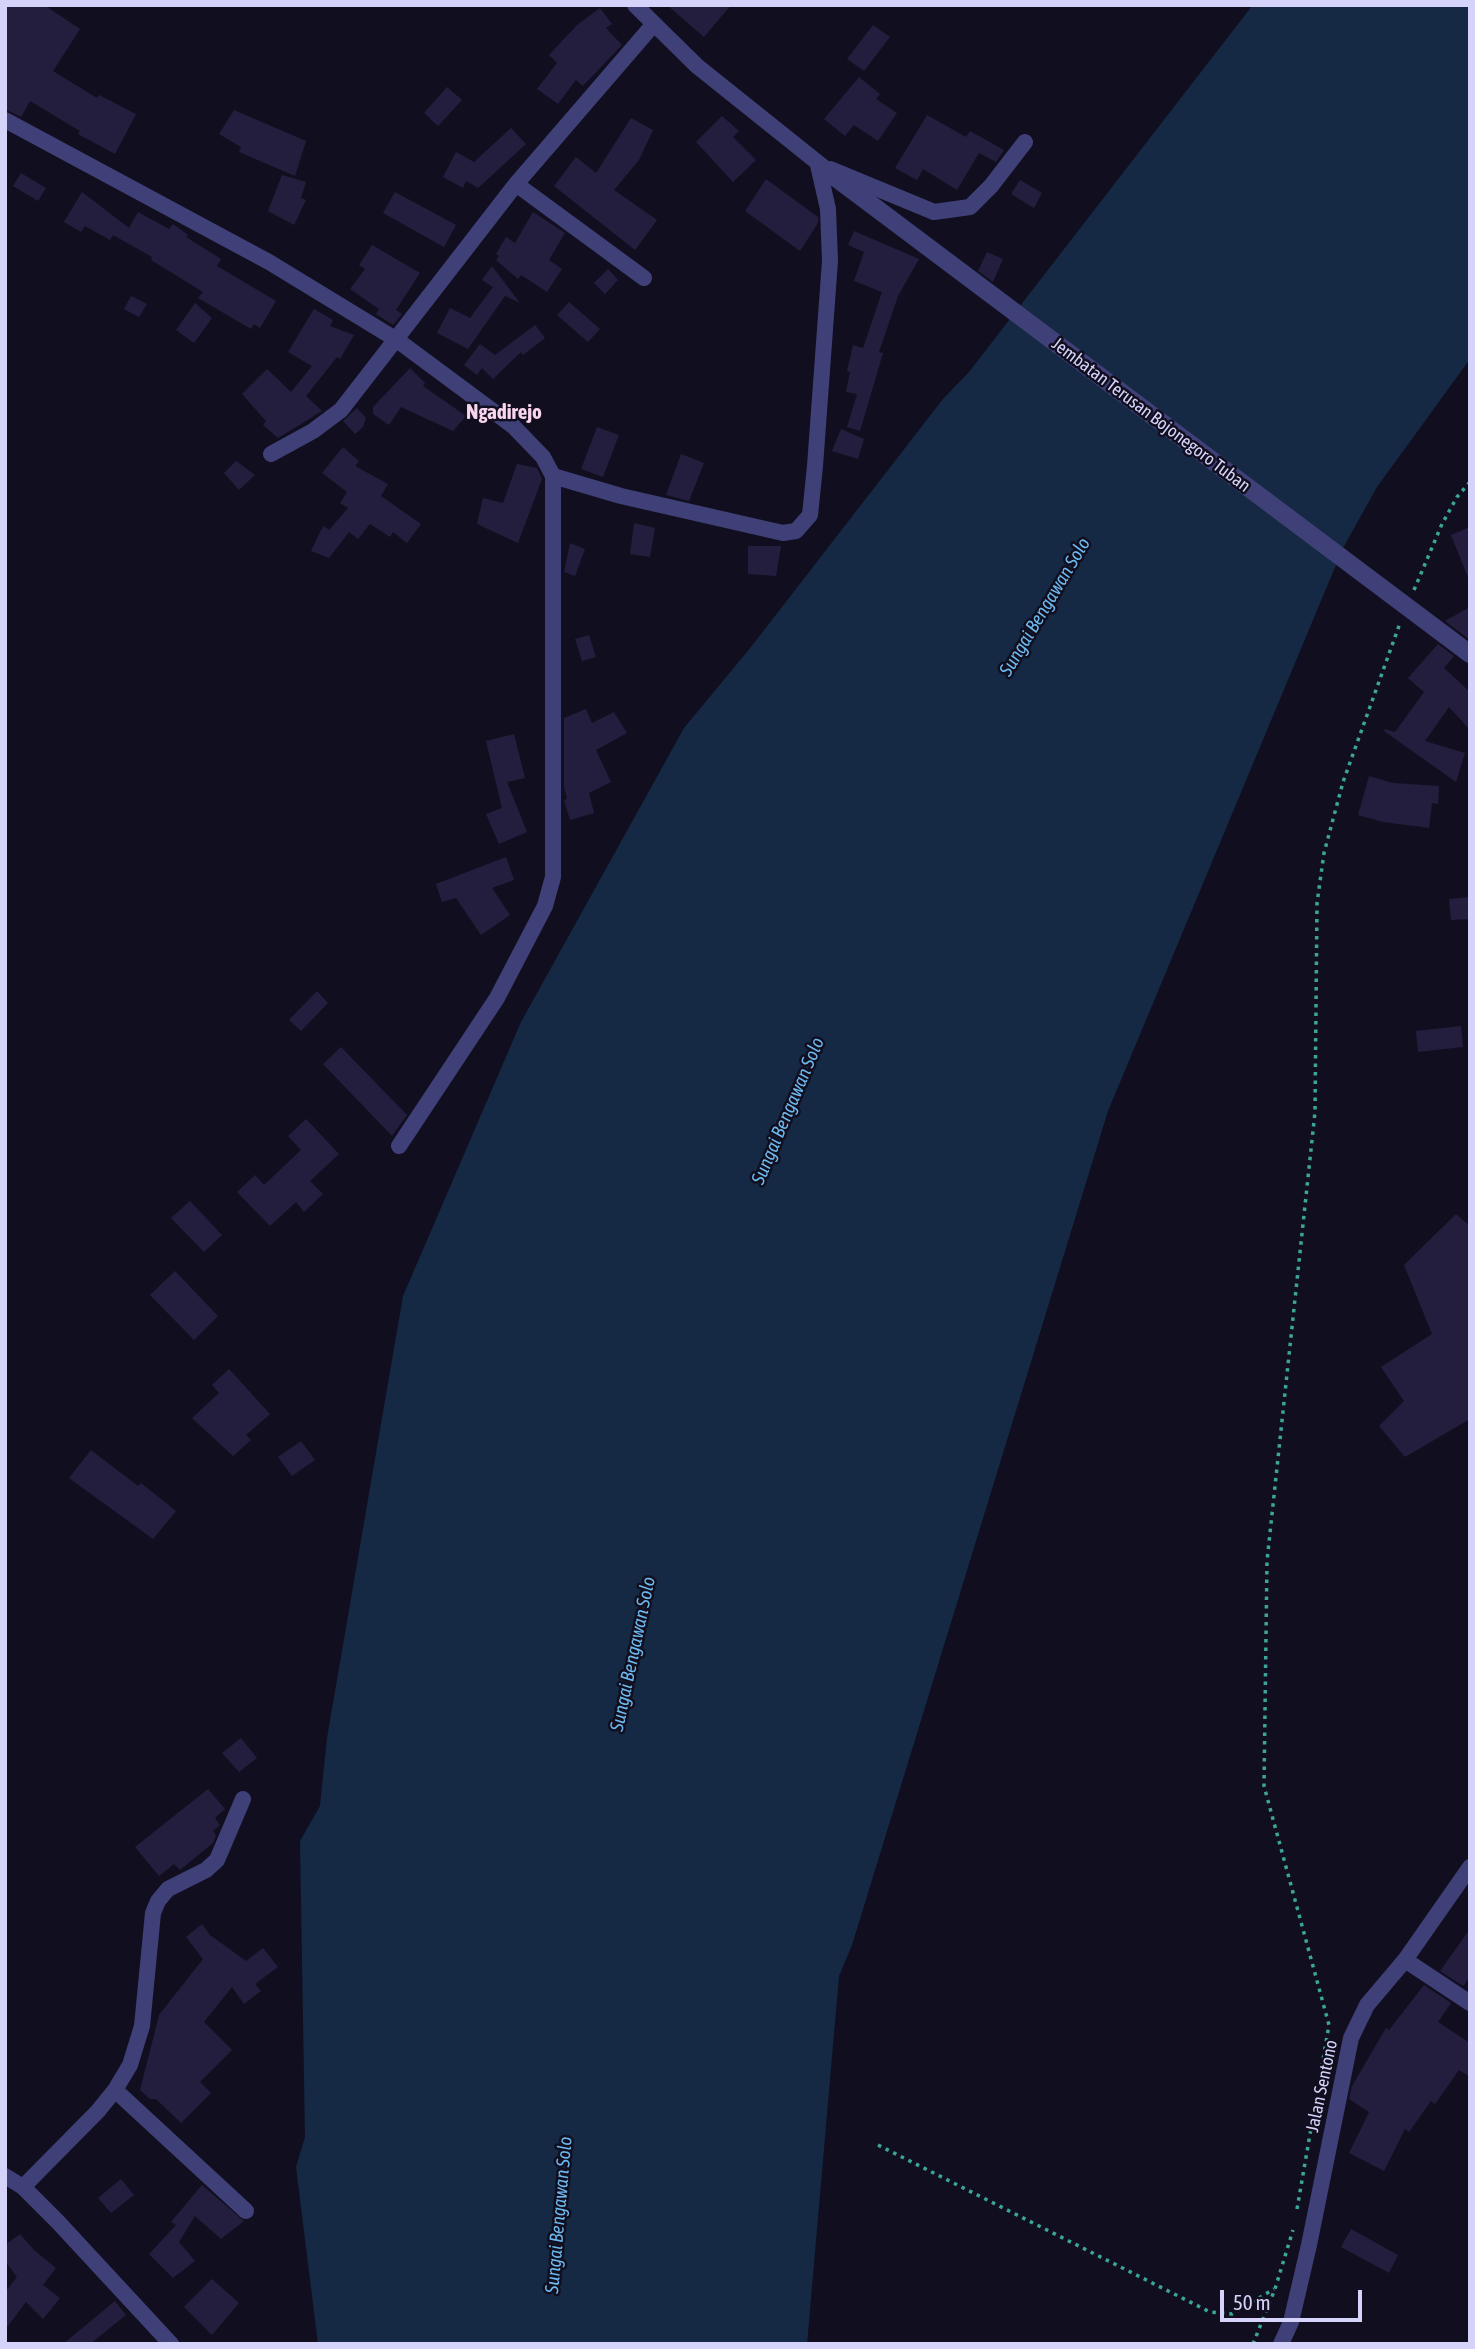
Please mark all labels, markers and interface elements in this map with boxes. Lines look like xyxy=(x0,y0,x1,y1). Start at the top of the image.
street label: Jembatan Terusan Bojonegoro Tuban xyxy=(1047,333,1255,497)
district label: Ngadirejo xyxy=(466,399,542,425)
water label: Sungai Bengawan Solo xyxy=(995,534,1095,680)
water label: Sungai Bengawan Solo xyxy=(747,1034,829,1188)
water label: Sungai Bengawan Solo xyxy=(605,1575,661,1733)
street label: Jalan Sentono xyxy=(1302,2038,1342,2134)
water label: Sungai Bengawan Solo xyxy=(541,2136,577,2294)
scale bar xyxy=(1223,2276,1365,2320)
text: 50 m xyxy=(1233,2290,1271,2314)

